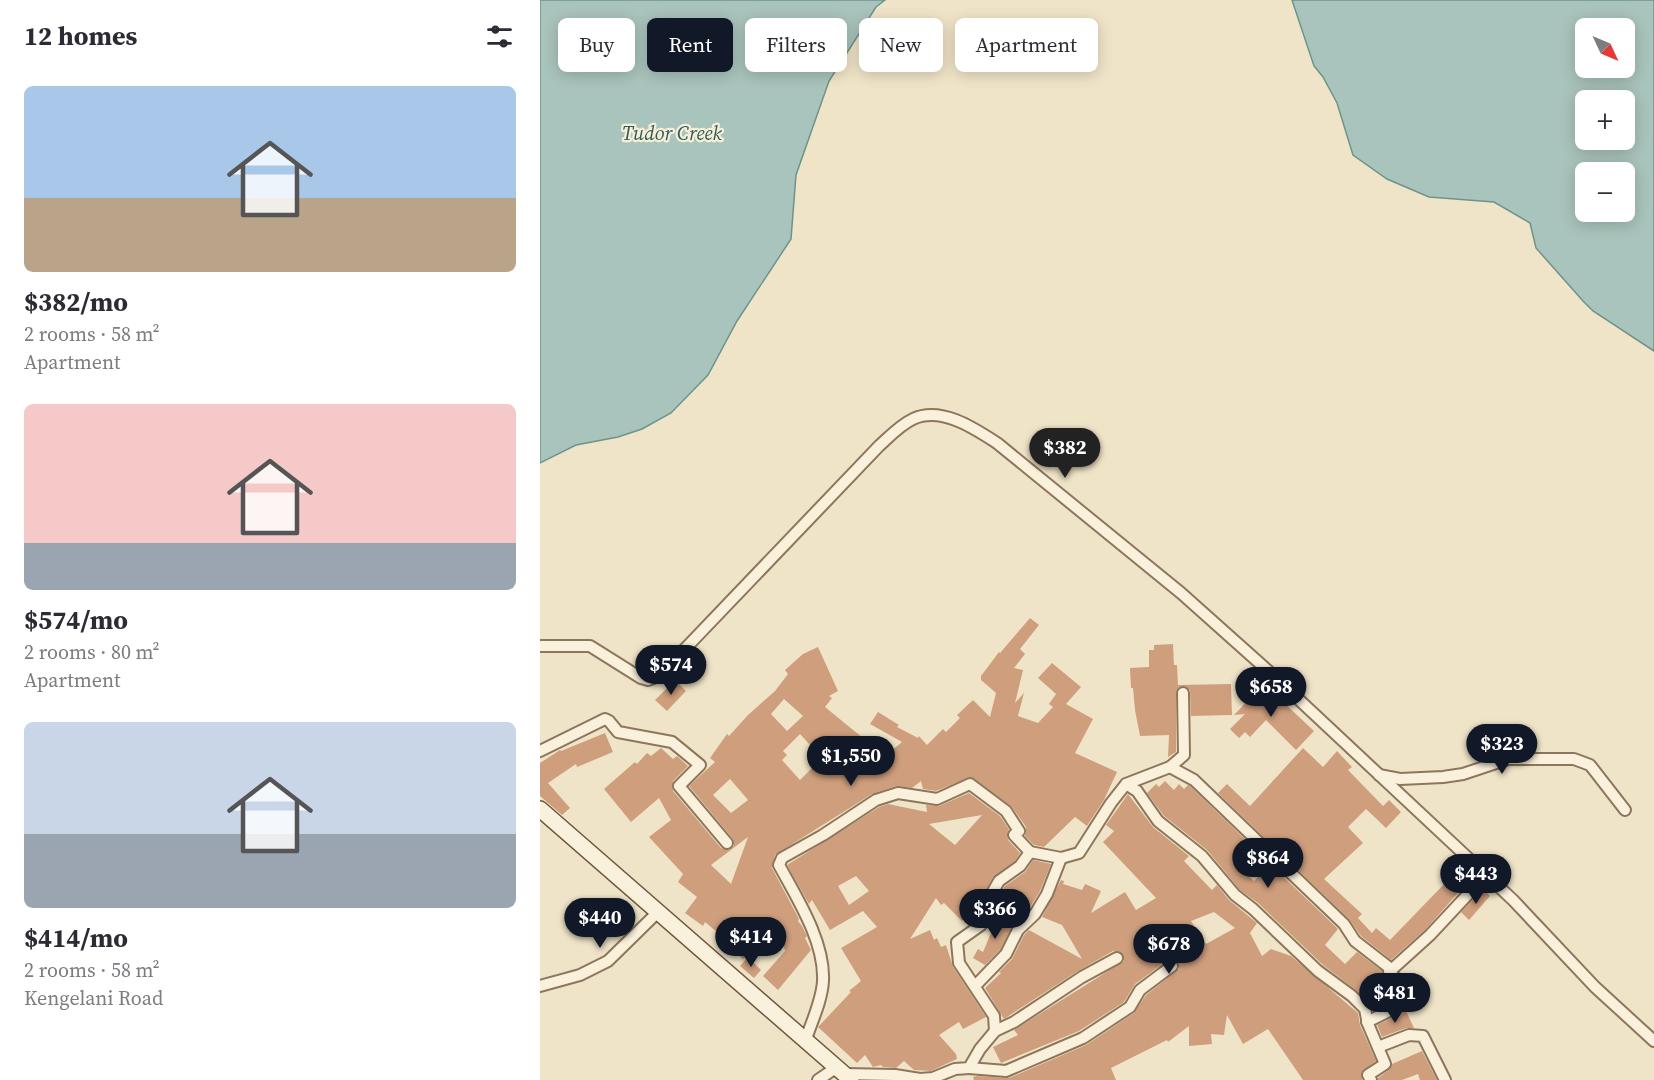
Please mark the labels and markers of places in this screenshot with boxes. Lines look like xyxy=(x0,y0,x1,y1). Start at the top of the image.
pin: $382 xyxy=(1029,428,1101,479)
pin: $574 xyxy=(635,645,707,696)
pin: $658 xyxy=(1235,667,1307,718)
pin: $323 xyxy=(1466,724,1538,775)
pin: $1,550 xyxy=(802,736,900,787)
pin: $864 xyxy=(1232,838,1304,889)
pin: $443 xyxy=(1440,854,1512,905)
pin: $366 xyxy=(959,889,1031,940)
pin: $440 xyxy=(564,898,636,949)
pin: $414 xyxy=(715,917,787,968)
pin: $678 xyxy=(1133,924,1205,975)
pin: $481 xyxy=(1359,973,1431,1024)

